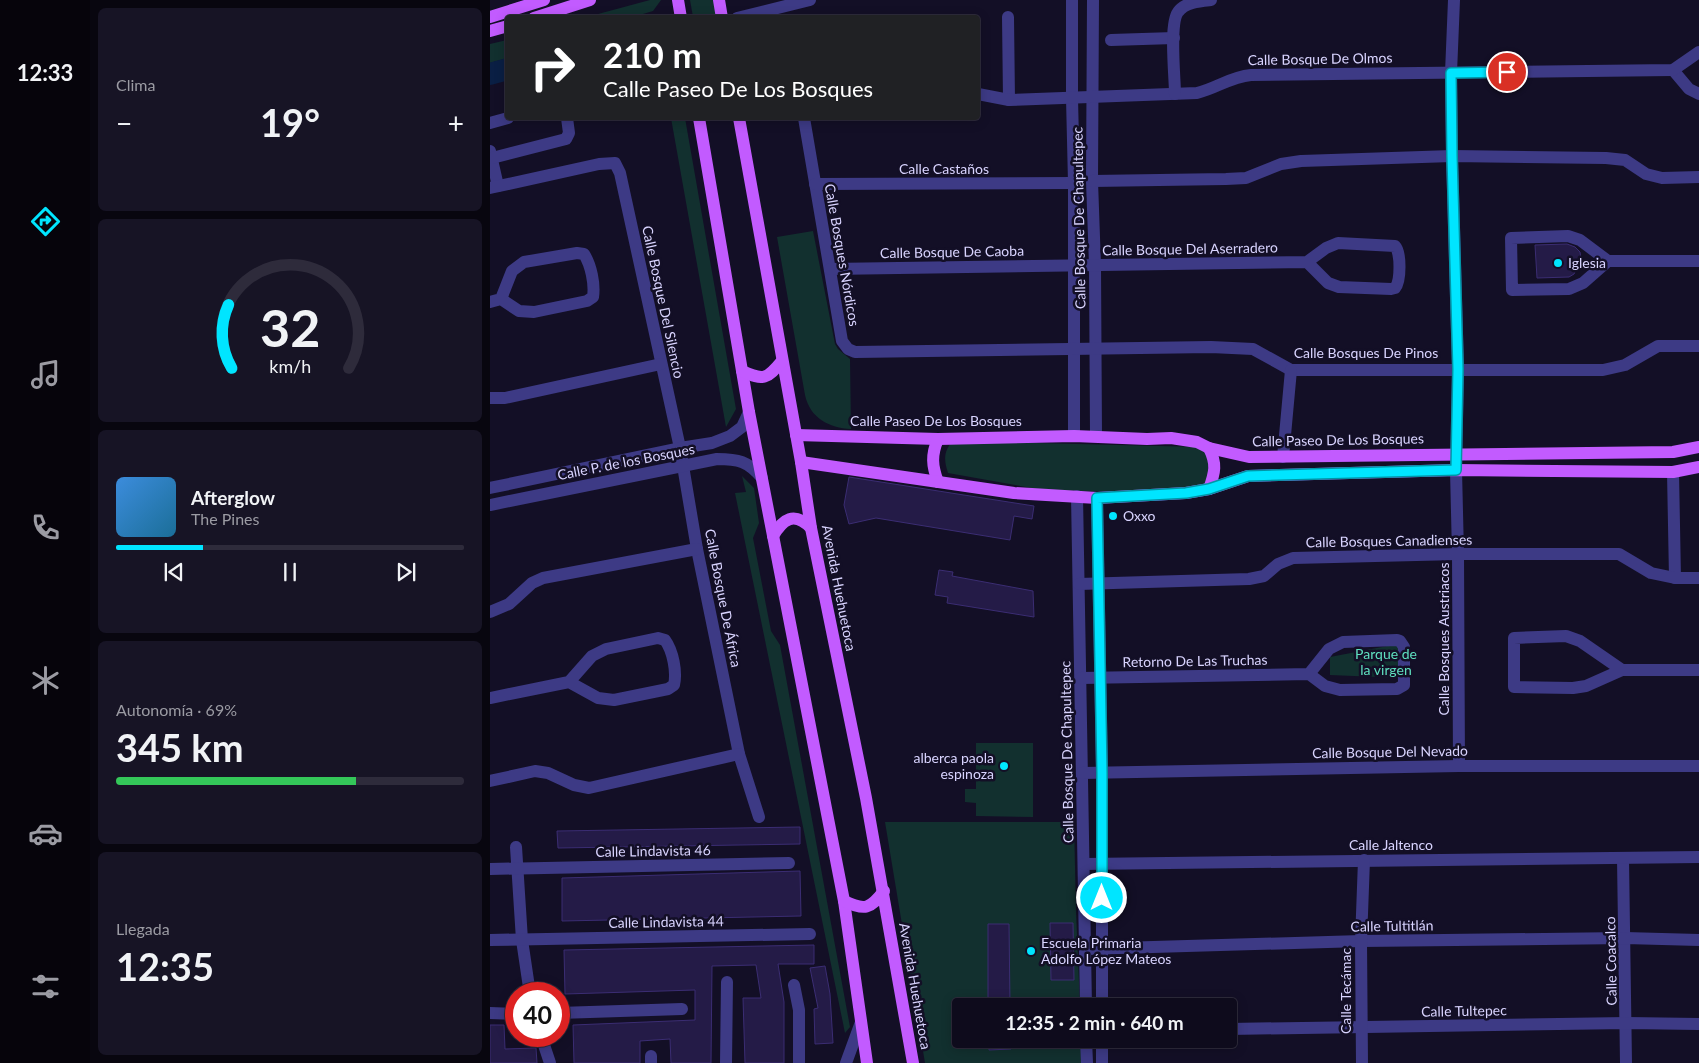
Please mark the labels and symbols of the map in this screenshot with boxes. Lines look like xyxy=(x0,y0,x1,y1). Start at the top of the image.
street label: Calle Bosque De Olmos xyxy=(1247,49,1393,68)
pin xyxy=(1486,51,1528,93)
street label: Calle Bosque De Chapultepec xyxy=(1068,126,1089,309)
street label: Calle Castaños xyxy=(899,160,989,177)
street label: Calle Bosques Nórdicos xyxy=(822,182,863,328)
street label: Calle Bosque Del Silencio xyxy=(639,224,688,380)
street label: Calle Bosque Del Aserradero xyxy=(1102,238,1278,259)
street label: Calle Bosque De Caoba xyxy=(880,242,1024,261)
place label: Iglesia xyxy=(1568,254,1606,271)
marker: Iglesia xyxy=(1552,257,1564,269)
street label: Calle Bosques De Pinos xyxy=(1294,344,1438,361)
street label: Calle Paseo De Los Bosques xyxy=(850,412,1022,429)
street label: Calle Paseo De Los Bosques xyxy=(1252,430,1424,449)
street label: Calle P. de los Bosques xyxy=(556,440,696,483)
place label: Oxxo xyxy=(1123,507,1156,524)
marker: Oxxo xyxy=(1107,510,1119,522)
street label: Avenida Huehuetoca xyxy=(819,523,860,652)
street label: Calle Bosque De África xyxy=(702,527,745,669)
street label: Calle Bosques Canadienses xyxy=(1306,531,1472,550)
street label: Calle Bosques Austriacos xyxy=(1435,562,1452,716)
park label: Parque de la virgen xyxy=(1355,645,1417,678)
street label: Retorno De Las Truchas xyxy=(1122,651,1268,670)
street label: Calle Bosque De Chapultepec xyxy=(1056,660,1077,843)
street label: Calle Bosque Del Nevado xyxy=(1312,742,1468,761)
place label: alberca paola espinoza xyxy=(913,749,994,782)
marker: alberca paola espinoza xyxy=(998,760,1010,772)
street label: Calle Jaltenco xyxy=(1349,836,1433,853)
street label: Calle Lindavista 46 xyxy=(595,841,711,860)
position arrow xyxy=(1075,871,1127,923)
street label: Calle Lindavista 44 xyxy=(608,912,724,931)
street label: Calle Tultitlán xyxy=(1350,916,1434,935)
street label: Calle Coacalco xyxy=(1601,916,1620,1006)
street label: Avenida Huehuetoca xyxy=(896,921,935,1051)
place label: Escuela Primaria Adolfo López Mateos xyxy=(1041,934,1171,967)
marker: Escuela Primaria Adolfo López Mateos xyxy=(1025,945,1037,957)
street label: Calle Tecámac xyxy=(1337,948,1354,1034)
speed limit sign: 40 xyxy=(505,982,570,1047)
street label: Calle Tultepec xyxy=(1421,1001,1507,1020)

